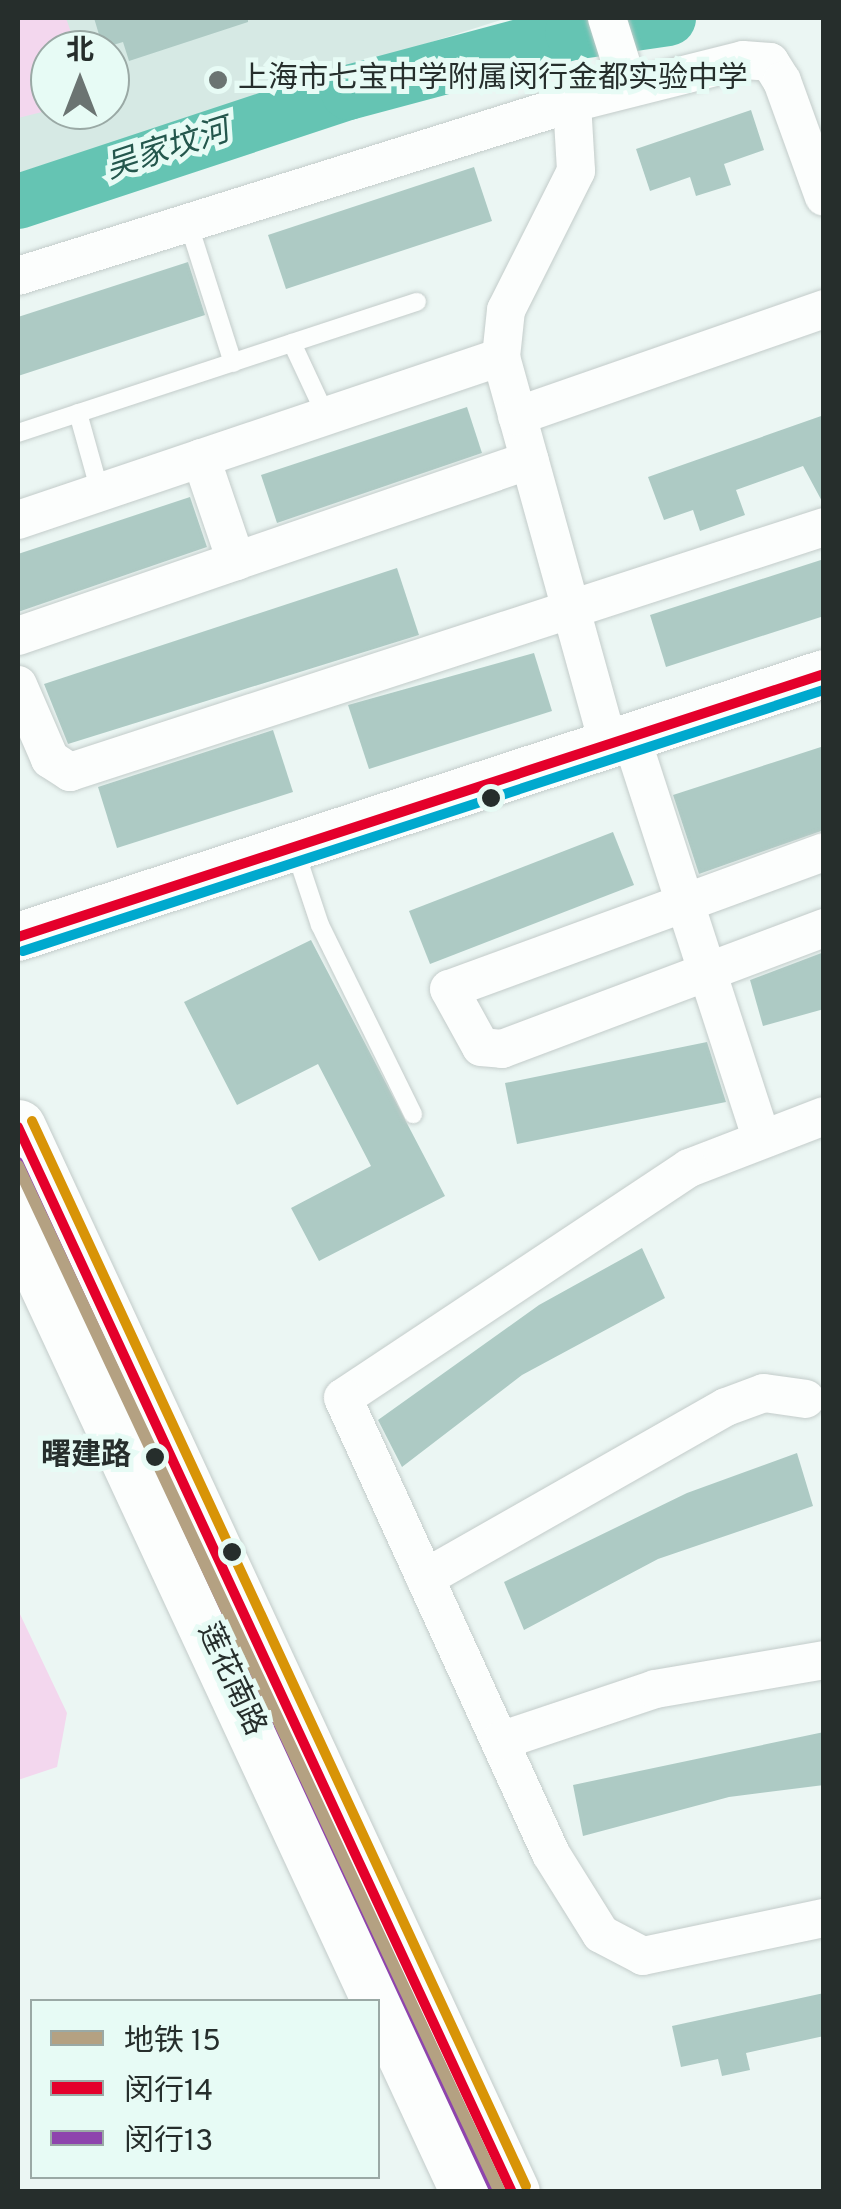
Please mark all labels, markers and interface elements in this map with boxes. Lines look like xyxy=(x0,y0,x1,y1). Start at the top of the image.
north arrow xyxy=(30,30,130,130)
text: 北 xyxy=(66,34,94,70)
place label: 上海市七宝中学附属闵行金都实验中学 xyxy=(238,62,748,98)
marker: 上海市七宝中学附属闵行金都实验中学 xyxy=(207,69,229,91)
water label: 吴家坟河 xyxy=(101,113,235,189)
unlabelled marker xyxy=(481,788,501,808)
place label: 曙建路 xyxy=(41,1439,131,1475)
marker: 曙建路 xyxy=(140,1442,170,1472)
unlabelled marker xyxy=(222,1542,242,1562)
street label: 莲花南路 xyxy=(188,1618,272,1742)
legend xyxy=(30,1999,380,2179)
text: 地铁 15 xyxy=(124,2024,221,2061)
text: 闵行14 xyxy=(124,2074,213,2111)
text: 闵行13 xyxy=(124,2124,213,2161)

